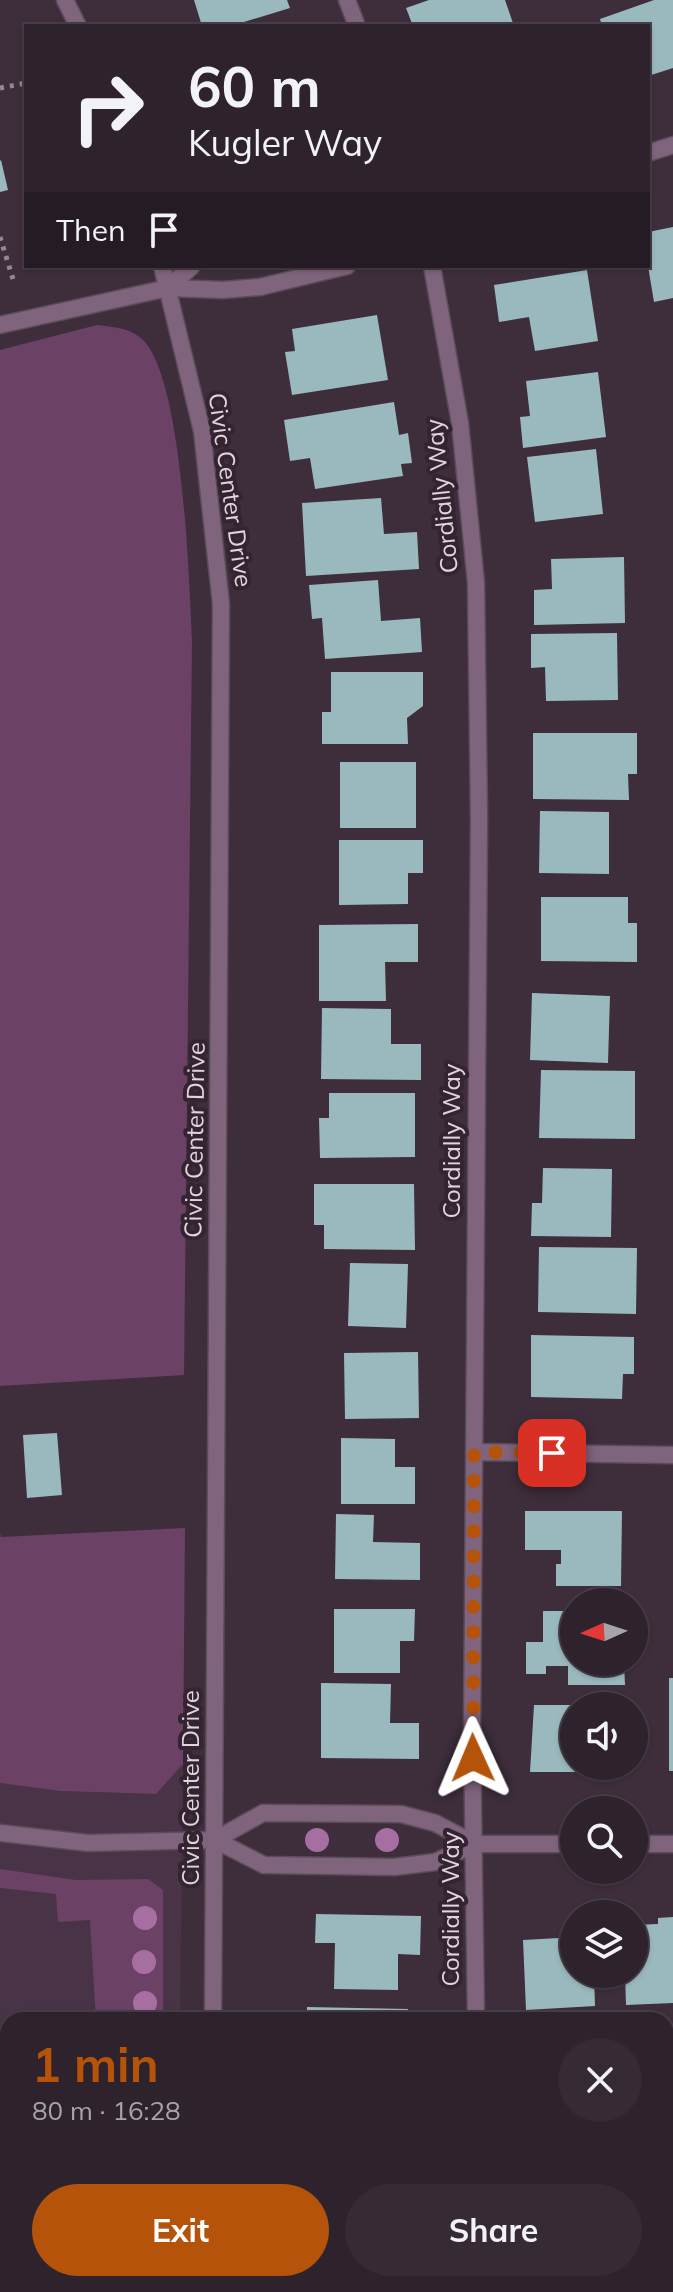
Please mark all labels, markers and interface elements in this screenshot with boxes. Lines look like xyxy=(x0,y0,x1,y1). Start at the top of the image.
text: 60 m xyxy=(188,51,321,121)
icon: right xyxy=(56,56,160,160)
text: Kugler Way xyxy=(188,120,382,165)
icon: arrive xyxy=(142,208,186,252)
text: Then xyxy=(56,211,126,249)
street label: Civic Center Drive xyxy=(203,391,259,589)
street label: Cordially Way xyxy=(418,417,464,575)
street label: Civic Center Drive xyxy=(177,1042,211,1238)
street label: Cordially Way xyxy=(436,1063,466,1219)
pin xyxy=(518,1419,586,1487)
icon: arrive xyxy=(530,1431,574,1475)
north arrow xyxy=(560,1588,648,1676)
map controls xyxy=(560,1588,648,1988)
street label: Civic Center Drive xyxy=(175,1690,205,1886)
button: sound xyxy=(560,1692,648,1780)
position arrow xyxy=(431,1716,515,1800)
button: search xyxy=(560,1796,648,1884)
street label: Cordially Way xyxy=(435,1831,465,1987)
button: layers xyxy=(560,1900,648,1988)
text: 1 min xyxy=(32,2034,159,2094)
button: close xyxy=(558,2038,642,2122)
text: 80 m · 16:28 xyxy=(32,2094,181,2127)
button: Exit xyxy=(32,2184,329,2276)
button: Share xyxy=(345,2184,642,2276)

